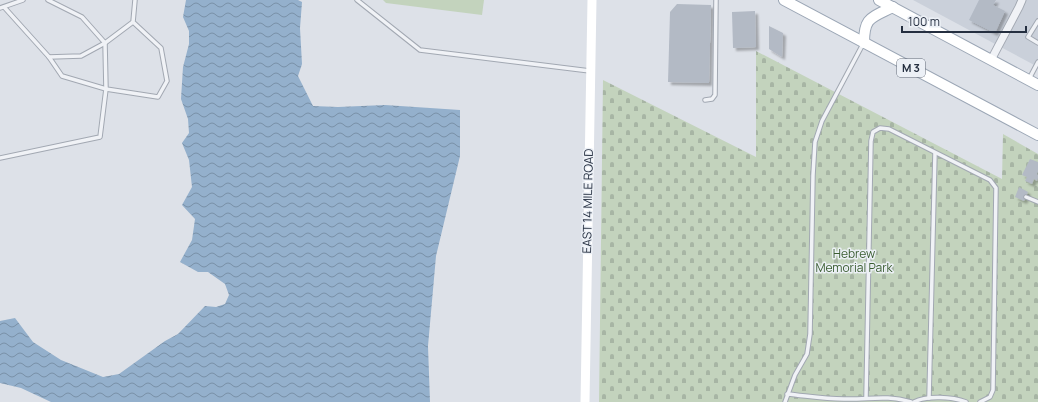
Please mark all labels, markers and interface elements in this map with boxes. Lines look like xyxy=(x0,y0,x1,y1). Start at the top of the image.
scale bar xyxy=(902,8,1026,34)
text: 100 m xyxy=(908,13,940,30)
road number: M 3 xyxy=(897,59,925,77)
street label: EAST 14 MILE ROAD xyxy=(578,148,597,254)
park label: Hebrew Memorial Park xyxy=(815,245,894,276)

